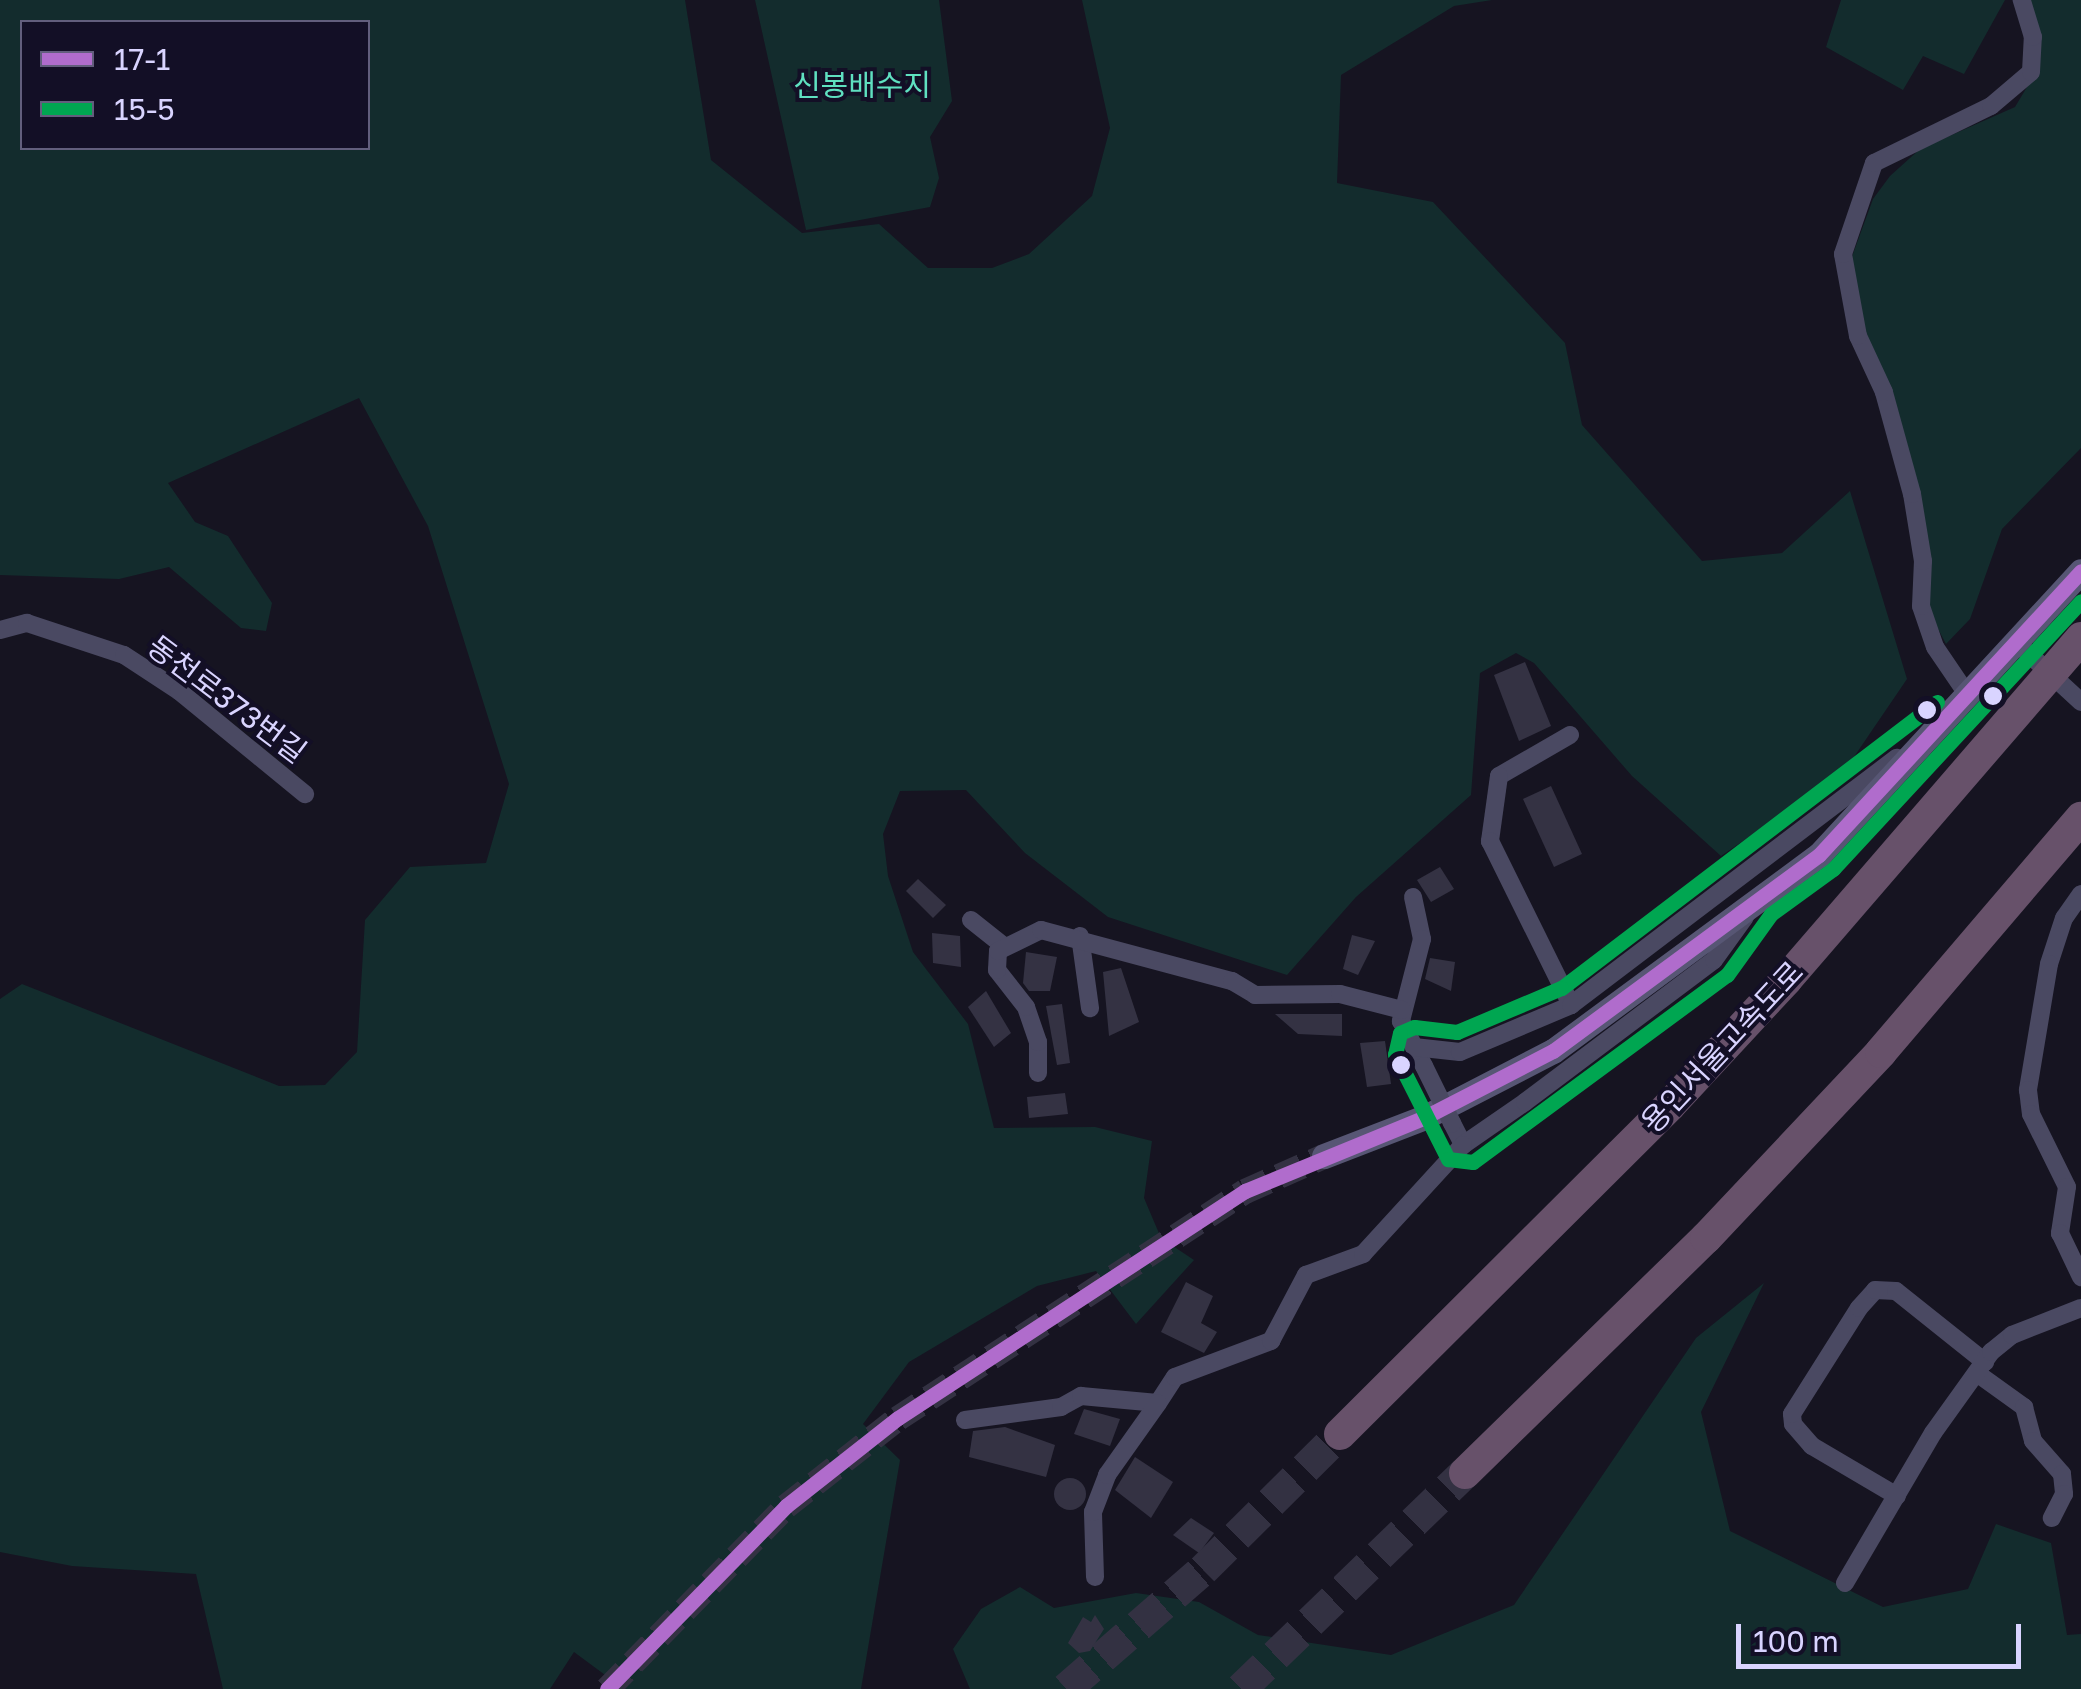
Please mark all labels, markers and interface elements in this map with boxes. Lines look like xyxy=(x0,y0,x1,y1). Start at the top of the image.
legend xyxy=(20,20,370,150)
text: 17-1 xyxy=(114,41,170,77)
park label: 신봉배수지 xyxy=(793,67,931,103)
text: 15-5 xyxy=(114,91,175,127)
street label: 동천로373번길 xyxy=(141,628,313,770)
unlabelled marker xyxy=(1983,686,2003,706)
unlabelled marker xyxy=(1917,700,1937,720)
street label: 용인서울고속도로 xyxy=(1634,954,1810,1140)
unlabelled marker xyxy=(1391,1055,1411,1075)
scale bar xyxy=(1741,1604,2026,1666)
text: 100 m xyxy=(1753,1623,1839,1659)

